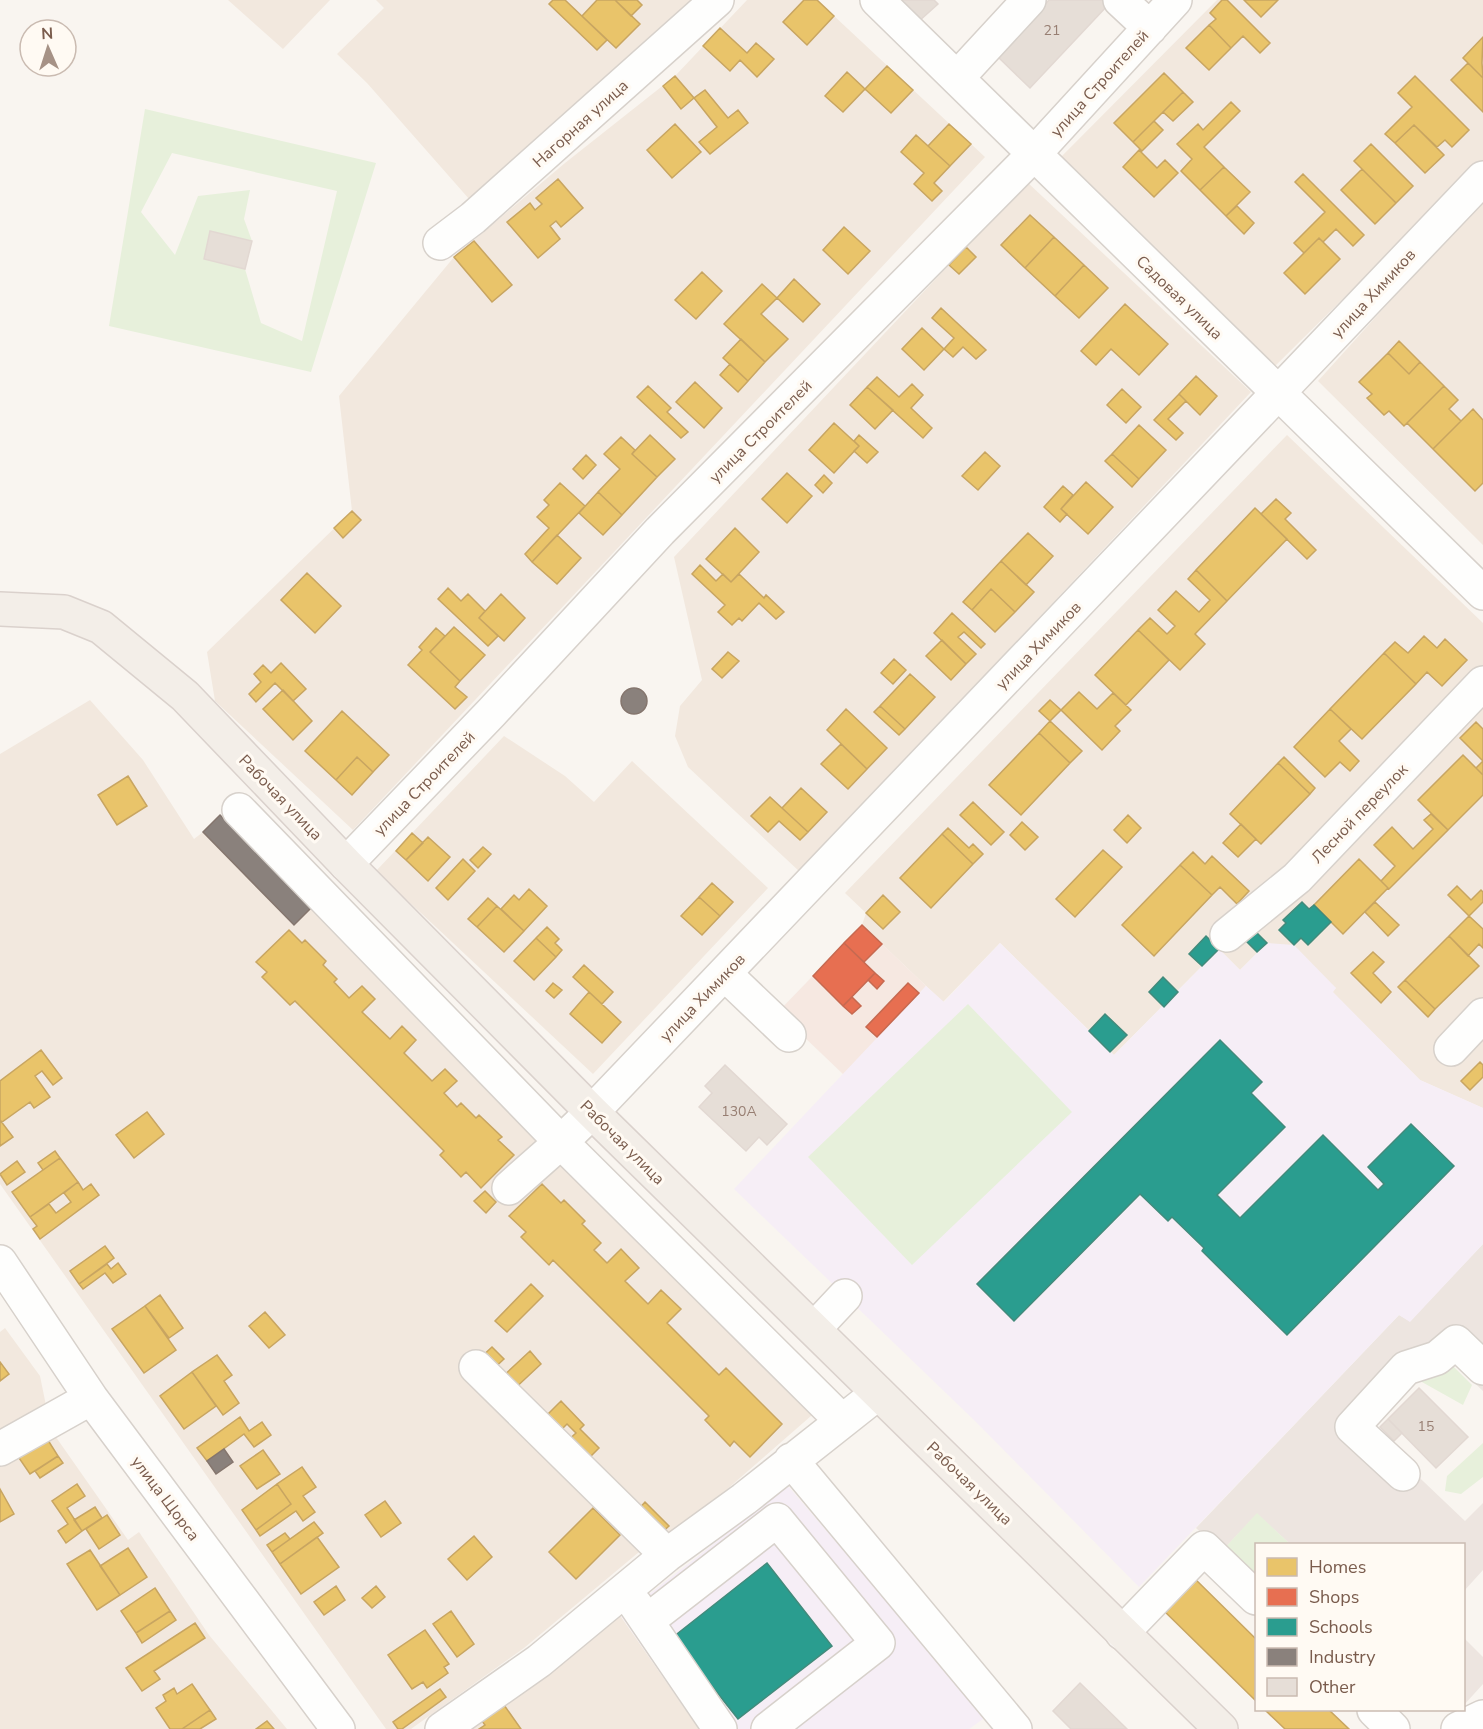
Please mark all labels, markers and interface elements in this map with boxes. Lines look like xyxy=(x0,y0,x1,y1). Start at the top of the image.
north arrow xyxy=(18,18,78,78)
house number: 21 xyxy=(1044,21,1060,40)
text: N xyxy=(41,23,54,45)
street label: улица Строителей xyxy=(1046,25,1154,142)
street label: Нагорная улица xyxy=(528,75,633,173)
street label: улица Химиков xyxy=(1327,244,1421,343)
street label: Садовая улица xyxy=(1131,251,1227,345)
street label: улица Строителей xyxy=(704,375,817,488)
street label: улица Химиков xyxy=(991,597,1087,695)
street label: улица Строителей xyxy=(369,727,480,841)
street label: Рабочая улица xyxy=(234,750,327,845)
street label: Лесной переулок xyxy=(1306,759,1413,868)
street label: улица Химиков xyxy=(655,949,751,1047)
street label: Рабочая улица xyxy=(575,1096,669,1190)
house number: 130А xyxy=(721,1102,757,1121)
house number: 15 xyxy=(1418,1417,1434,1436)
street label: Рабочая улица xyxy=(922,1437,1017,1530)
street label: улица Щорса xyxy=(126,1452,204,1546)
legend xyxy=(1255,1543,1465,1711)
text: Homes xyxy=(1309,1555,1366,1579)
text: Shops xyxy=(1309,1585,1359,1609)
text: Schools xyxy=(1309,1615,1373,1639)
text: Industry xyxy=(1309,1645,1376,1669)
text: Other xyxy=(1309,1675,1356,1699)

